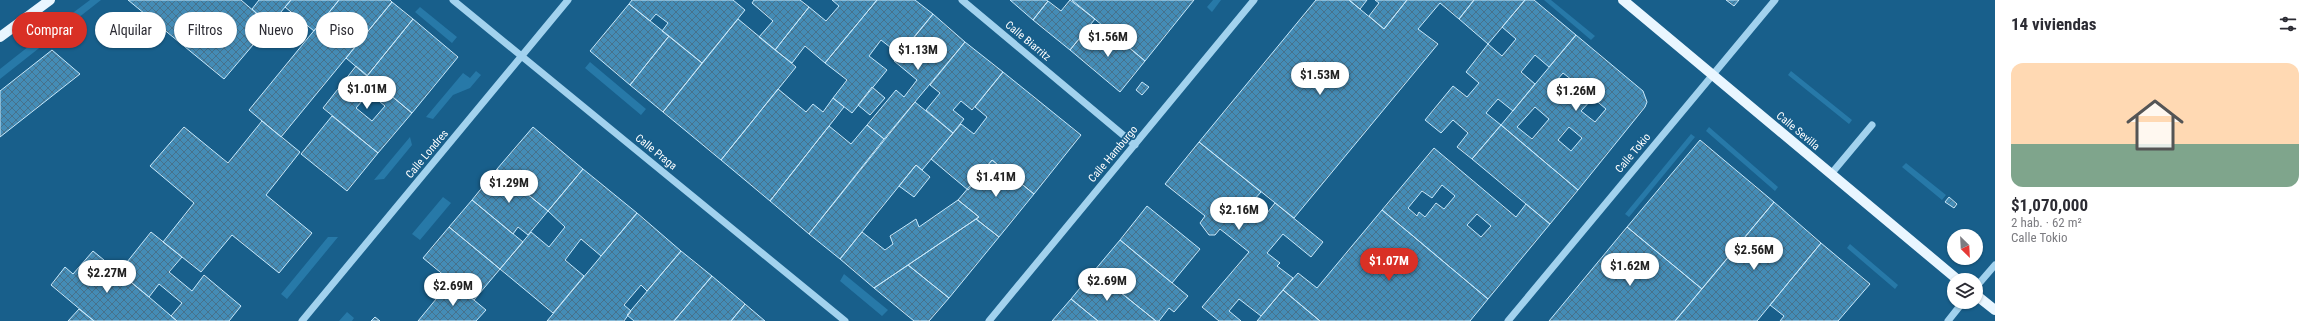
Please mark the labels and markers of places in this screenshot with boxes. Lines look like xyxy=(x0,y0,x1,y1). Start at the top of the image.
pin: $1.56M xyxy=(1075,24,1141,58)
pin: $1.13M xyxy=(885,37,951,71)
pin: $1.53M xyxy=(1287,62,1353,96)
pin: $1.01M xyxy=(334,76,400,110)
pin: $1.26M xyxy=(1543,78,1609,112)
pin: $1.41M xyxy=(963,164,1029,198)
pin: $1.29M xyxy=(476,170,542,204)
pin: $2.16M xyxy=(1206,197,1272,231)
pin: $2.56M xyxy=(1721,237,1787,271)
pin: $1.07M xyxy=(1356,248,1422,282)
pin: $1.62M xyxy=(1597,253,1663,287)
pin: $2.27M xyxy=(74,260,140,294)
pin: $2.69M xyxy=(1074,268,1140,302)
pin: $2.69M xyxy=(420,273,486,307)

